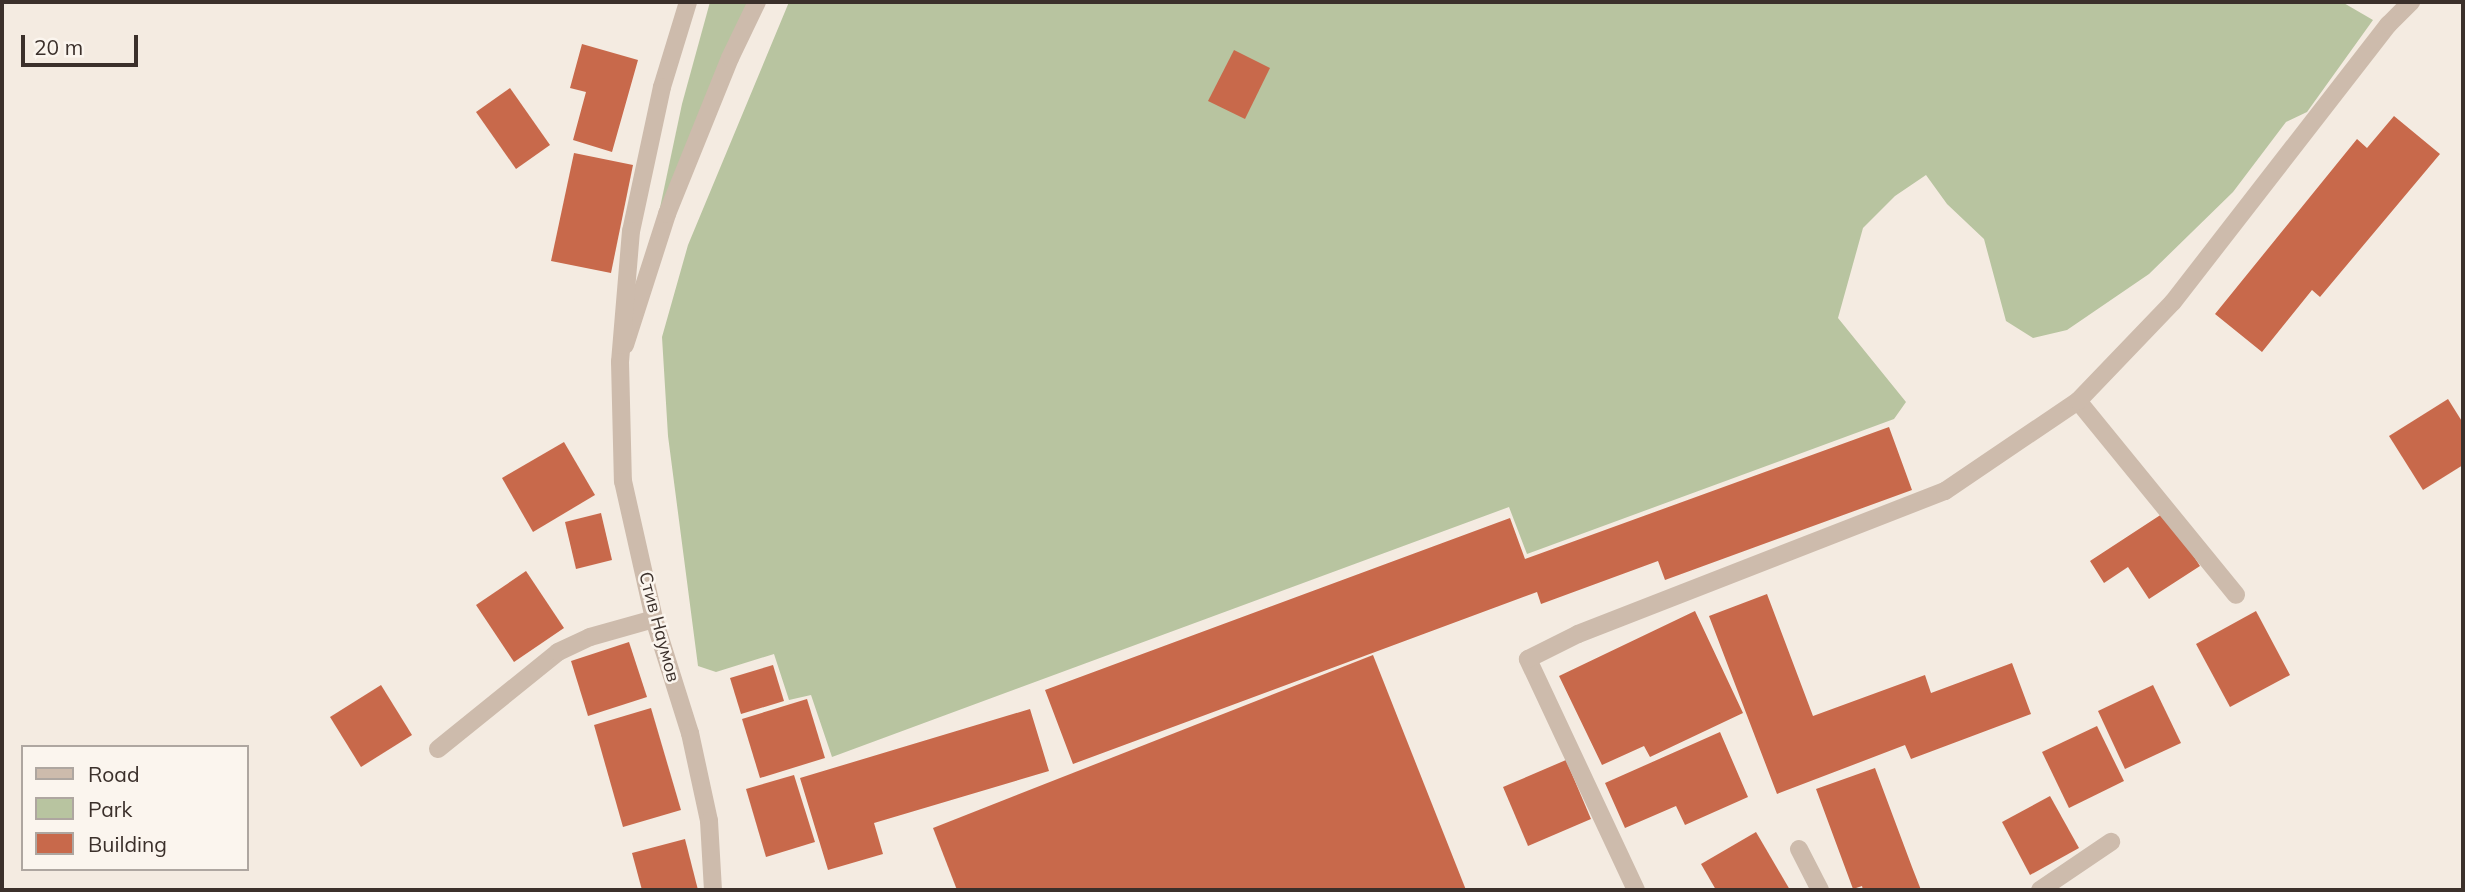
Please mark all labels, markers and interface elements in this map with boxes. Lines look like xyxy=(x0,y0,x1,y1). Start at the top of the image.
scale bar xyxy=(24,21,142,65)
text: 20 m xyxy=(34,34,83,60)
street label: Стив Наумов xyxy=(634,570,684,684)
legend xyxy=(21,745,248,871)
text: Road xyxy=(88,761,139,787)
text: Park xyxy=(88,796,132,822)
text: Building xyxy=(88,831,167,857)

